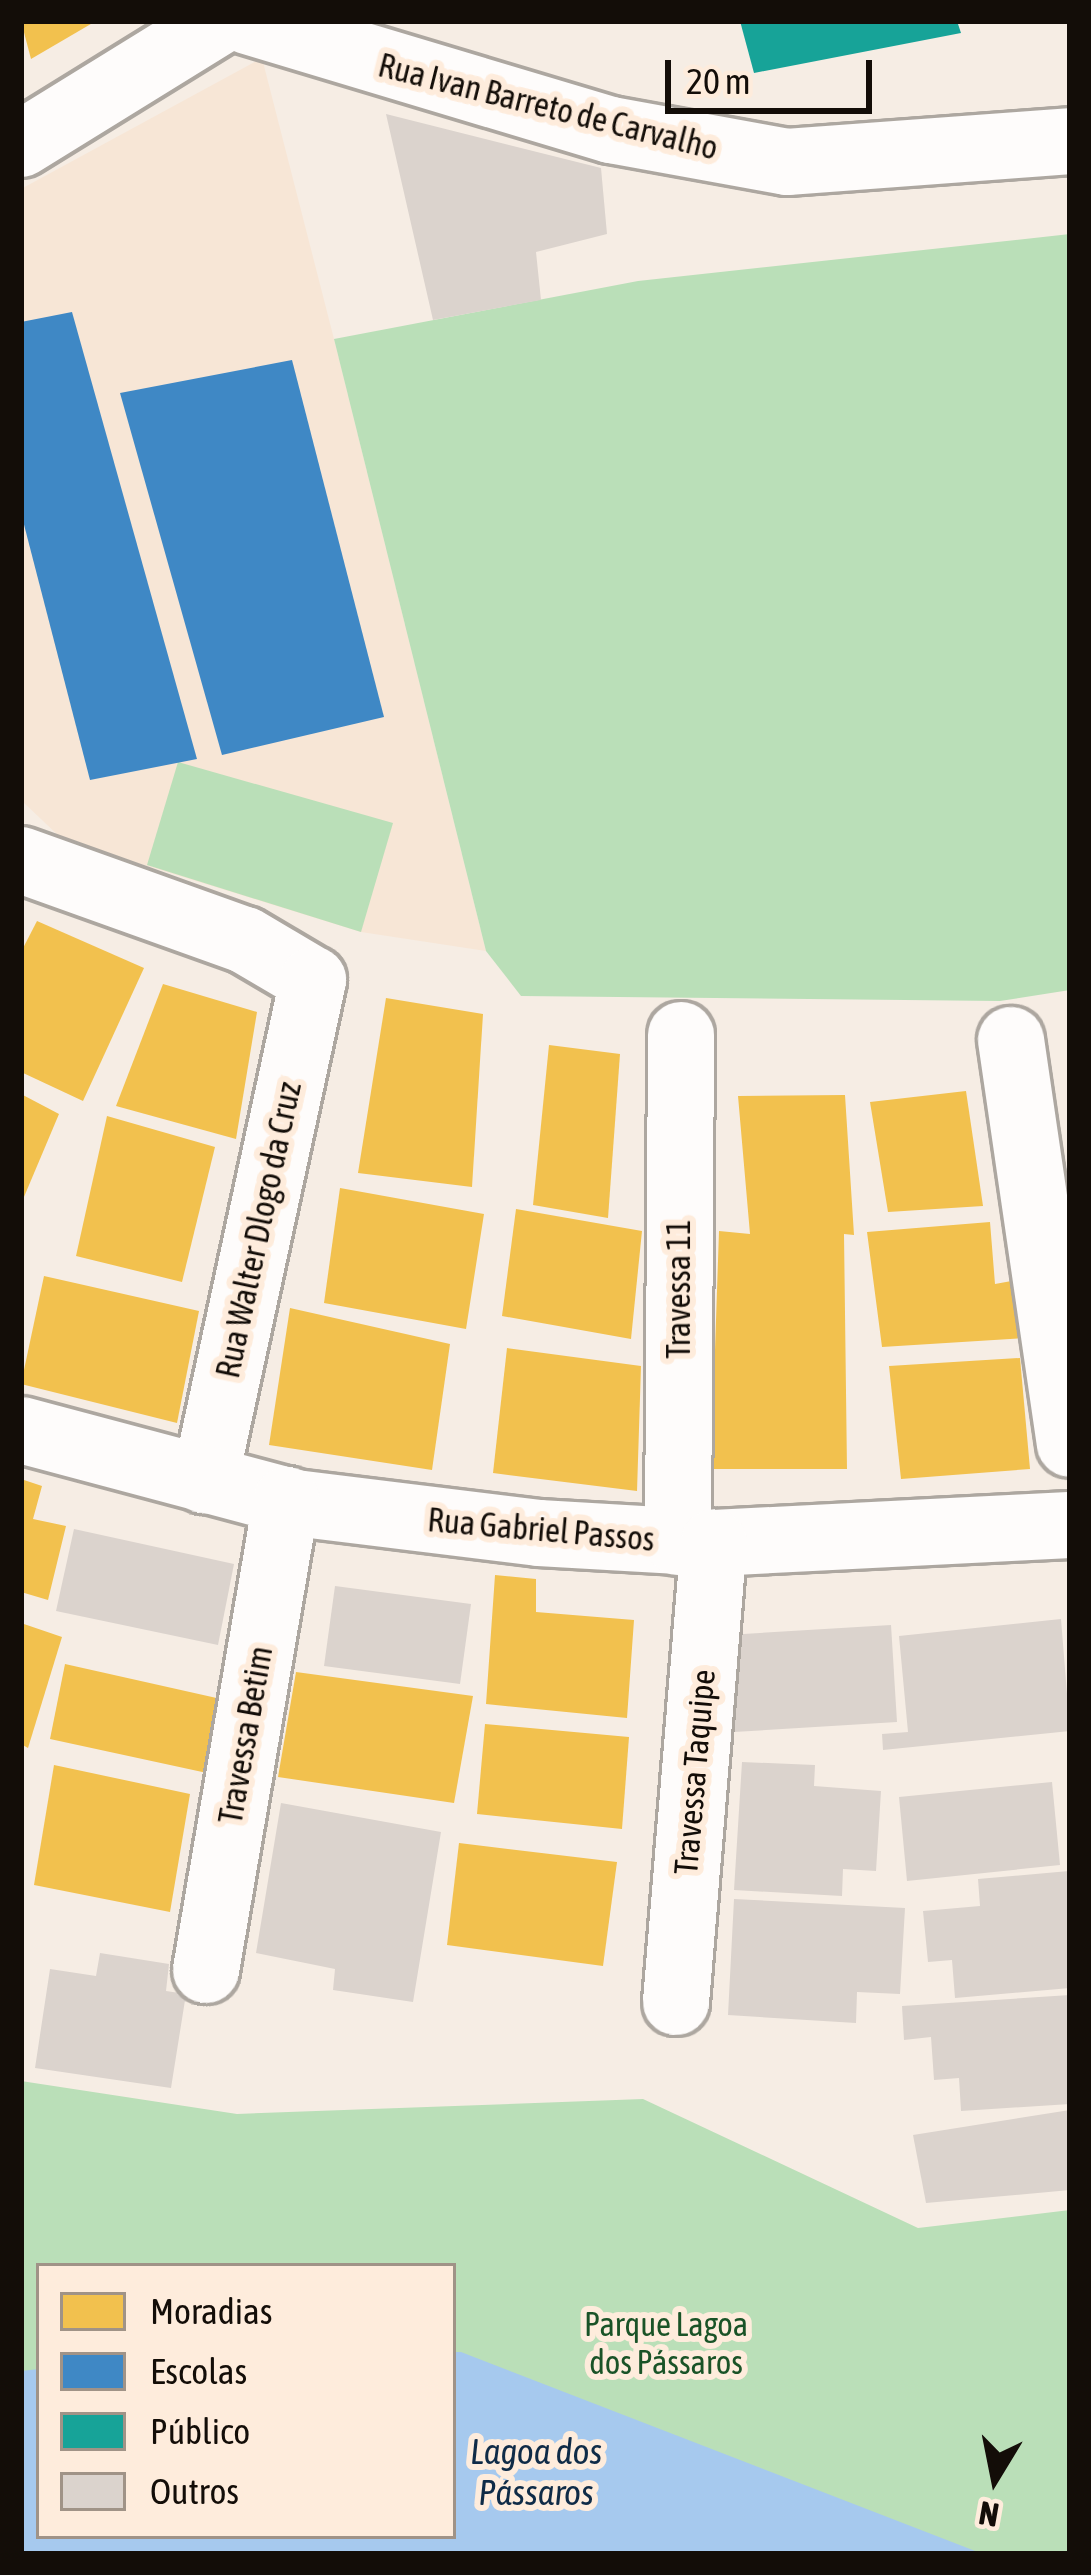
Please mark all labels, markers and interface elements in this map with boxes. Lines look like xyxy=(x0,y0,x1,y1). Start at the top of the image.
scale bar xyxy=(671,36,878,110)
street label: Rua Ivan Barreto de Carvalho xyxy=(374,46,722,168)
text: 20 m xyxy=(686,60,751,102)
street label: Rua Walter Dlogo da Cruz xyxy=(208,1078,310,1382)
street label: Travessa 11 xyxy=(659,1219,699,1359)
street label: Rua Gabriel Passos xyxy=(426,1500,656,1560)
street label: Travessa Betim xyxy=(211,1643,281,1827)
street label: Travessa Taquipe xyxy=(666,1668,724,1876)
legend xyxy=(36,2263,456,2539)
text: Moradias xyxy=(150,2290,272,2332)
park label: Parque Lagoa dos Pássaros xyxy=(584,2305,748,2383)
text: Escolas xyxy=(150,2350,247,2392)
text: Público xyxy=(150,2410,250,2452)
north arrow xyxy=(935,2419,1055,2539)
water label: Lagoa dos Pássaros xyxy=(470,2429,602,2514)
text: Outros xyxy=(150,2470,239,2512)
text: N xyxy=(976,2494,1002,2535)

